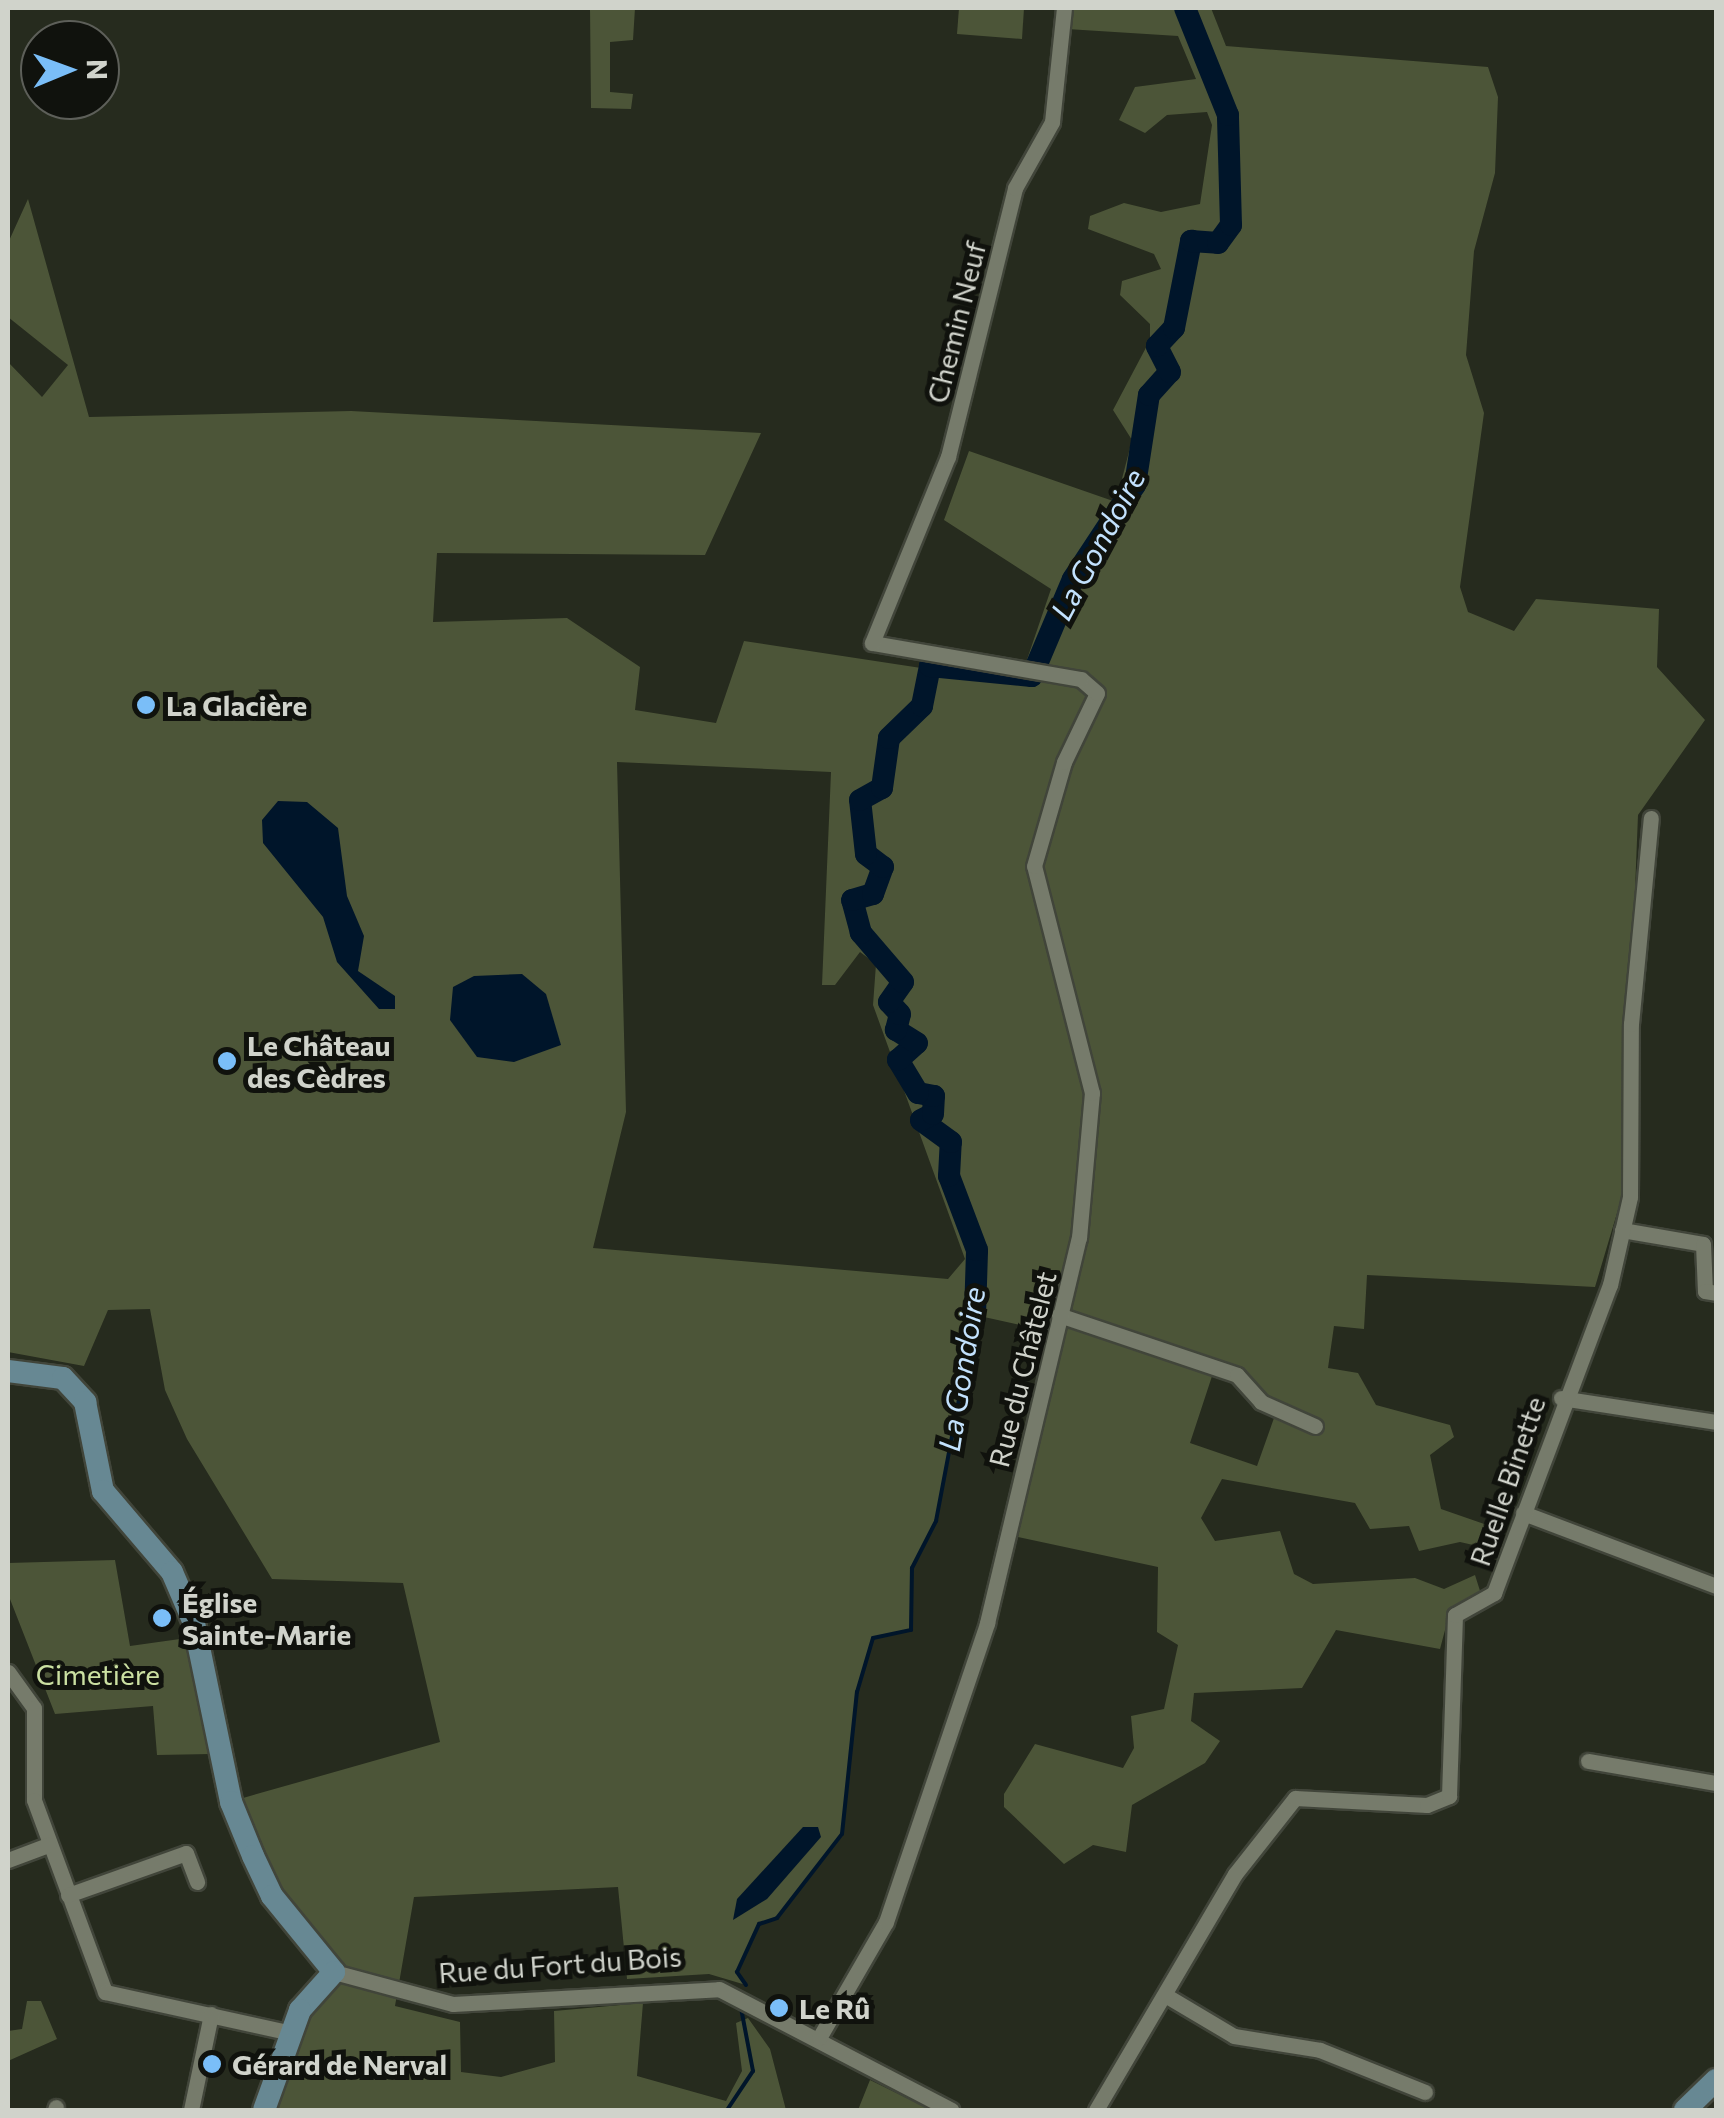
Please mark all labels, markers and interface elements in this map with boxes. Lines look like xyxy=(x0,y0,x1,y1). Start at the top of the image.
north arrow xyxy=(20,20,120,120)
text: N xyxy=(81,59,115,80)
street label: Chemin Neuf xyxy=(920,238,992,406)
water label: La Gondoire xyxy=(1042,462,1152,626)
place label: La Glacière xyxy=(166,688,307,722)
marker: La Glacière xyxy=(135,694,157,716)
place label: Le Château des Cèdres xyxy=(247,1028,390,1094)
marker: Le Château des Cèdres xyxy=(216,1050,238,1072)
street label: Rue du Châtelet xyxy=(981,1268,1063,1470)
water label: La Gondoire xyxy=(930,1284,992,1454)
street label: Ruelle Binette xyxy=(1462,1392,1552,1570)
place label: Église Sainte-Marie xyxy=(182,1585,351,1651)
marker: Église Sainte-Marie xyxy=(151,1607,173,1629)
park label: Cimetière xyxy=(36,1657,160,1691)
street label: Rue du Fort du Bois xyxy=(437,1939,683,1989)
place label: Le Rû xyxy=(799,1991,870,2025)
marker: Le Rû xyxy=(768,1997,790,2019)
place label: Gérard de Nerval xyxy=(232,2047,447,2081)
marker: Gérard de Nerval xyxy=(201,2053,223,2075)

